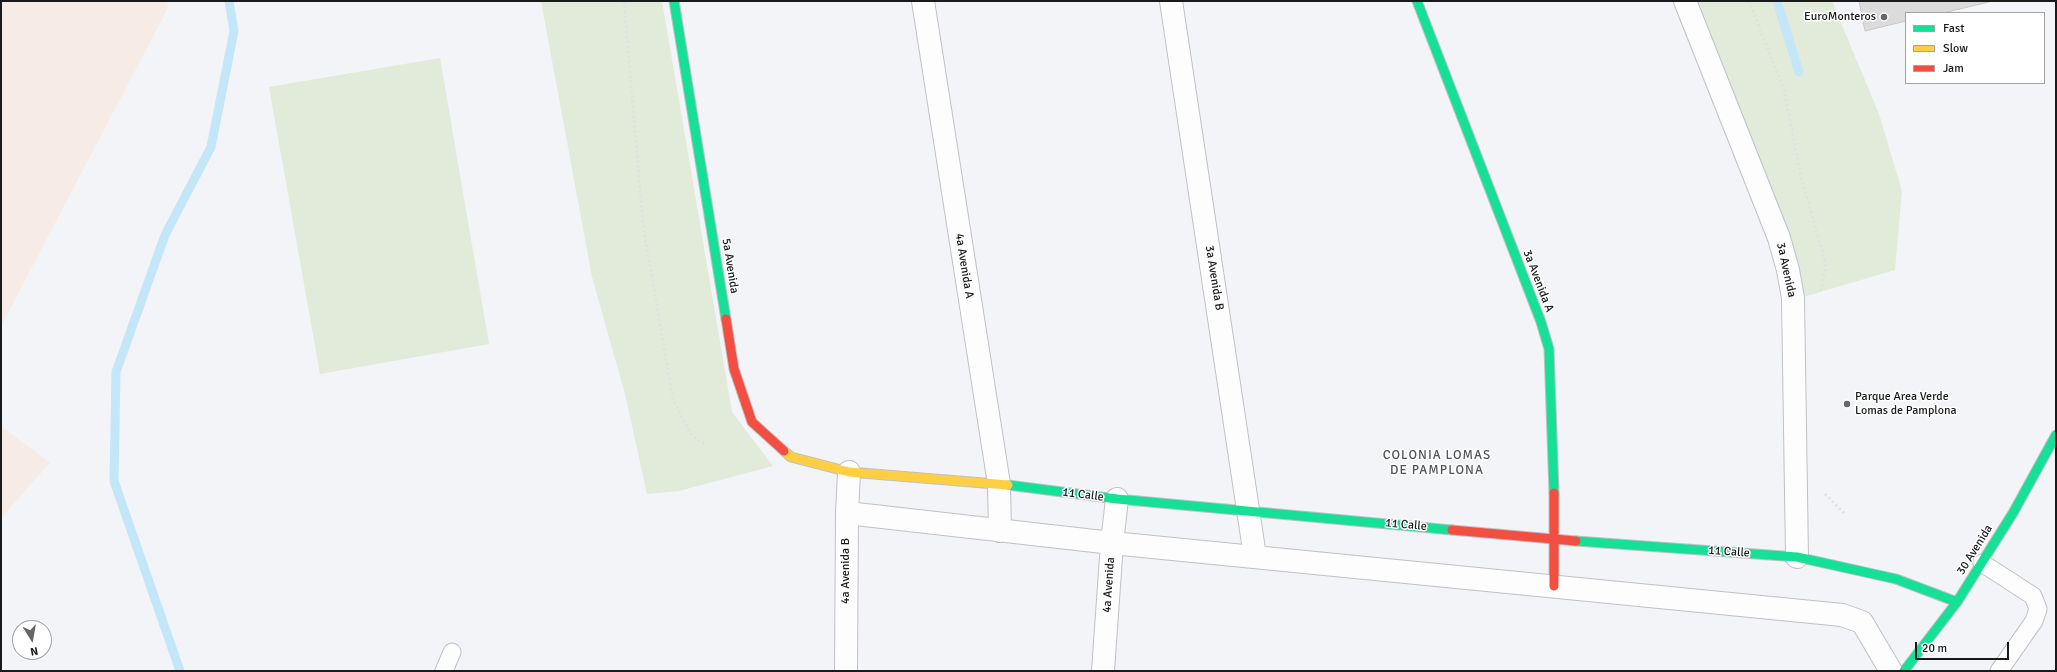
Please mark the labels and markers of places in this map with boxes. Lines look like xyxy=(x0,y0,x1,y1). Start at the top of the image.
place label: EuroMonteros xyxy=(1804,10,1876,24)
marker: EuroMonteros xyxy=(1879,12,1889,22)
place label: Parque Area Verde Lomas de Pamplona xyxy=(1855,390,1957,418)
marker: Parque Area Verde Lomas de Pamplona xyxy=(1842,399,1852,409)

